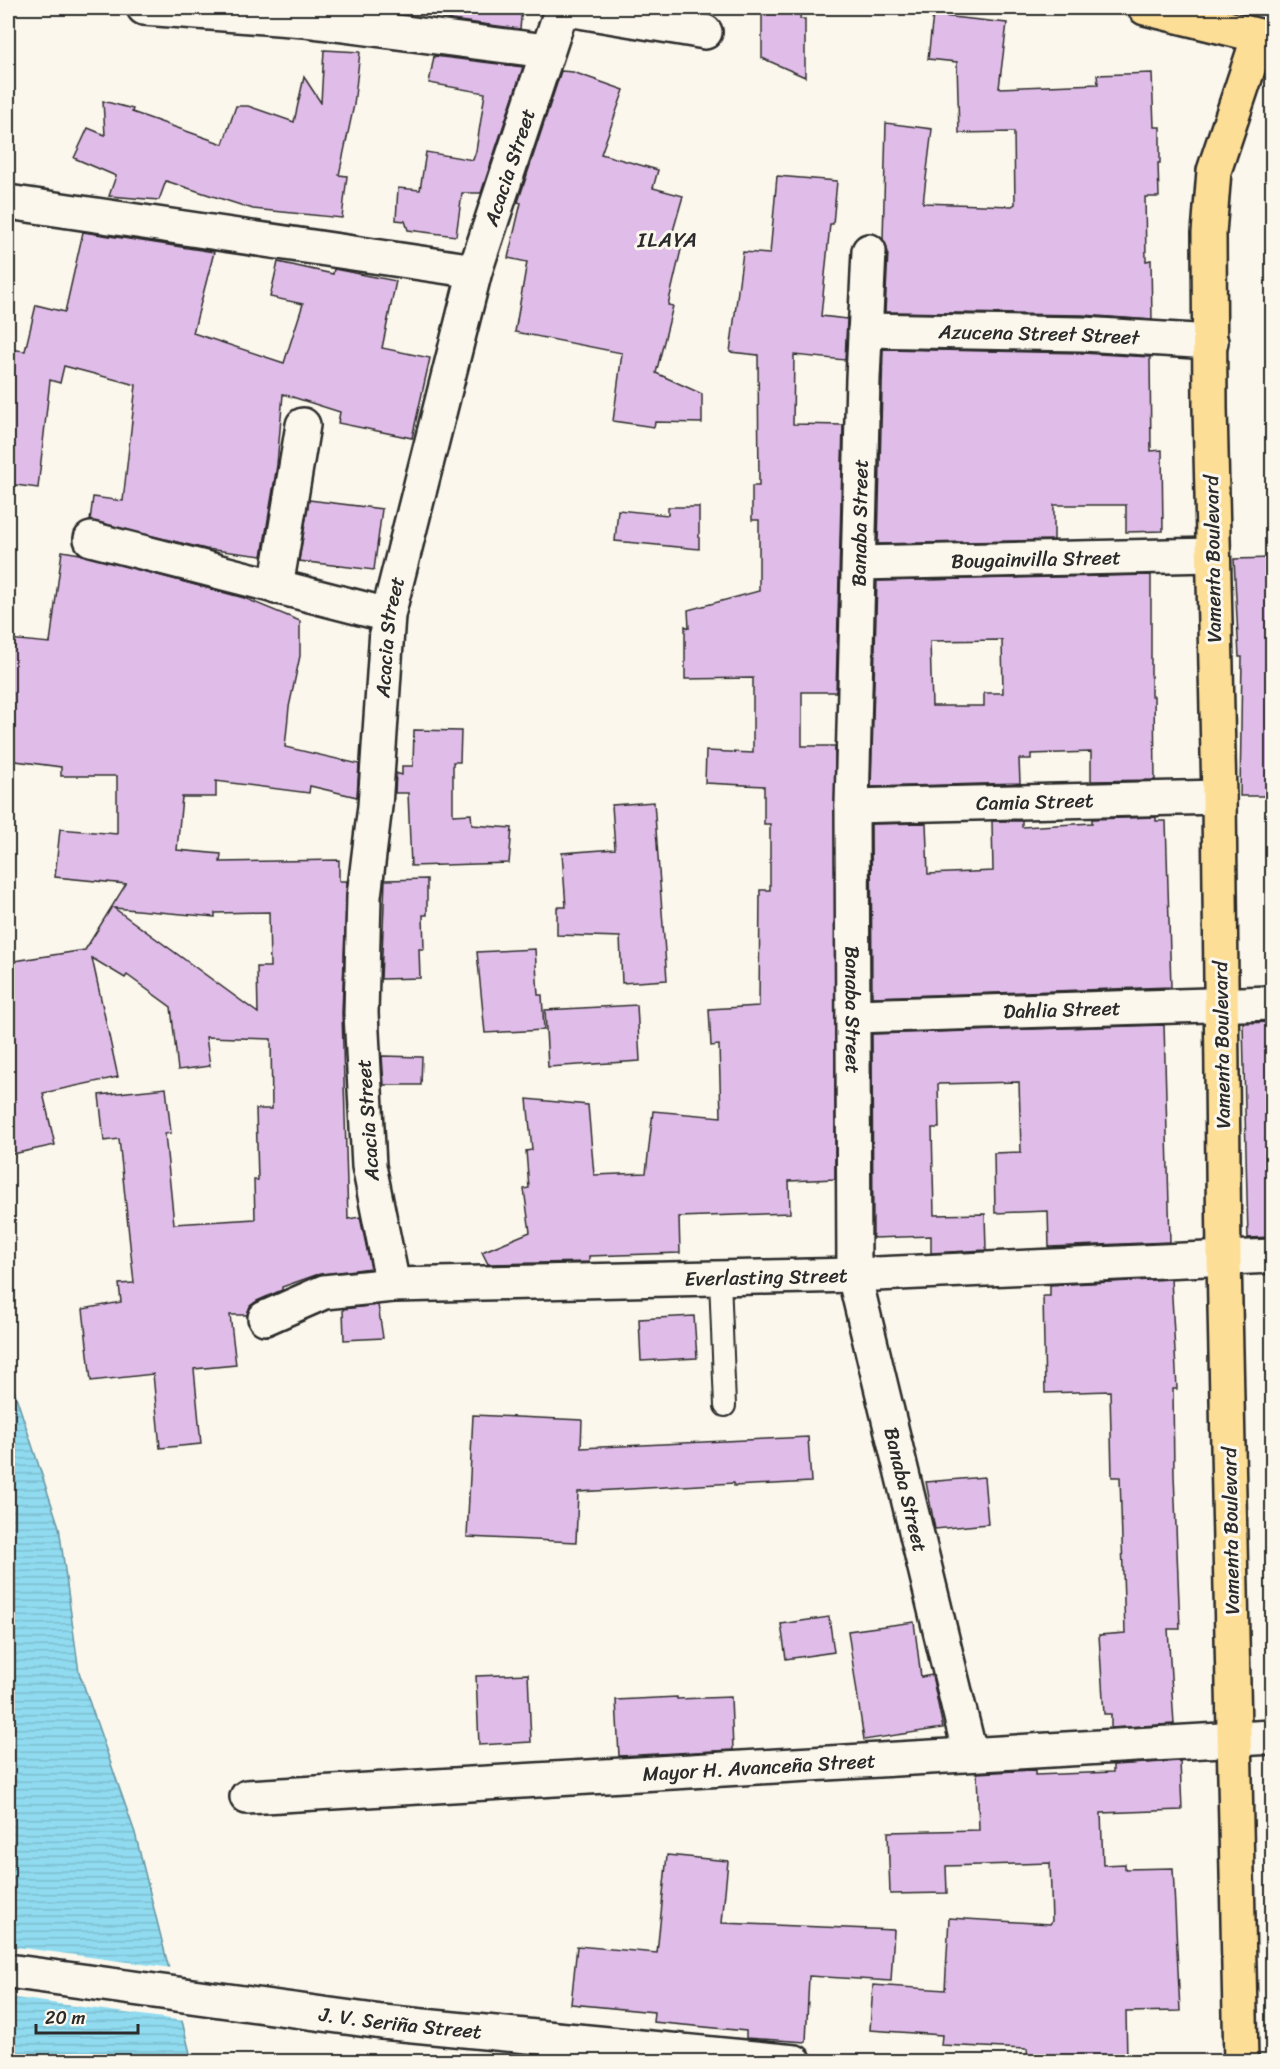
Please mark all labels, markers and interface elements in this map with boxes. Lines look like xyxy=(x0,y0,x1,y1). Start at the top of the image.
street label: Acacia Street xyxy=(473,103,545,232)
district label: ILAYA xyxy=(636,221,699,259)
street label: Azucena Street Street xyxy=(937,314,1141,355)
street label: Banaba Street xyxy=(841,459,879,587)
street label: Vamenta Boulevard xyxy=(1194,474,1232,643)
street label: Bougainvilla Street xyxy=(951,540,1121,578)
street label: Acacia Street xyxy=(365,572,415,700)
street label: Camia Street xyxy=(976,783,1094,820)
street label: Banaba Street xyxy=(835,946,871,1074)
street label: Vamenta Boulevard xyxy=(1203,960,1241,1129)
street label: Dahlia Street xyxy=(1003,990,1121,1029)
street label: Acacia Street xyxy=(346,1058,390,1183)
street label: Everlasting Street xyxy=(684,1258,848,1296)
street label: Banaba Street xyxy=(874,1423,938,1556)
street label: Vamenta Boulevard xyxy=(1212,1446,1250,1615)
street label: Mayor H. Avanceña Street xyxy=(642,1743,877,1791)
street label: J. V. Seriña Street xyxy=(316,1996,484,2049)
scale bar xyxy=(36,1997,138,2035)
text: 20 m xyxy=(45,2002,85,2034)

